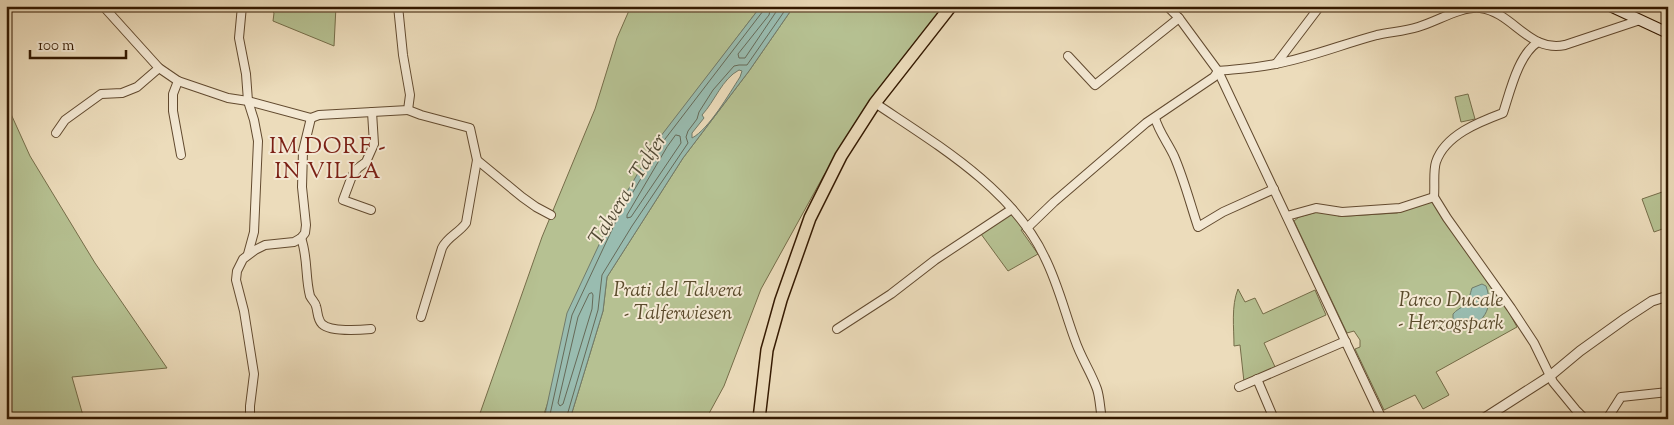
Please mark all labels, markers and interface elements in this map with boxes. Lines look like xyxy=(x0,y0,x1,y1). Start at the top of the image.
scale bar xyxy=(30,28,126,60)
text: 100 m xyxy=(38,36,75,57)
water label: Talvera - Talfer xyxy=(582,128,675,252)
district label: IM DORF - IN VILLA xyxy=(269,132,387,189)
park label: Prati del Talvera - Talferwiesen xyxy=(613,277,743,329)
park label: Parco Ducale - Herzogspark xyxy=(1398,287,1504,339)

